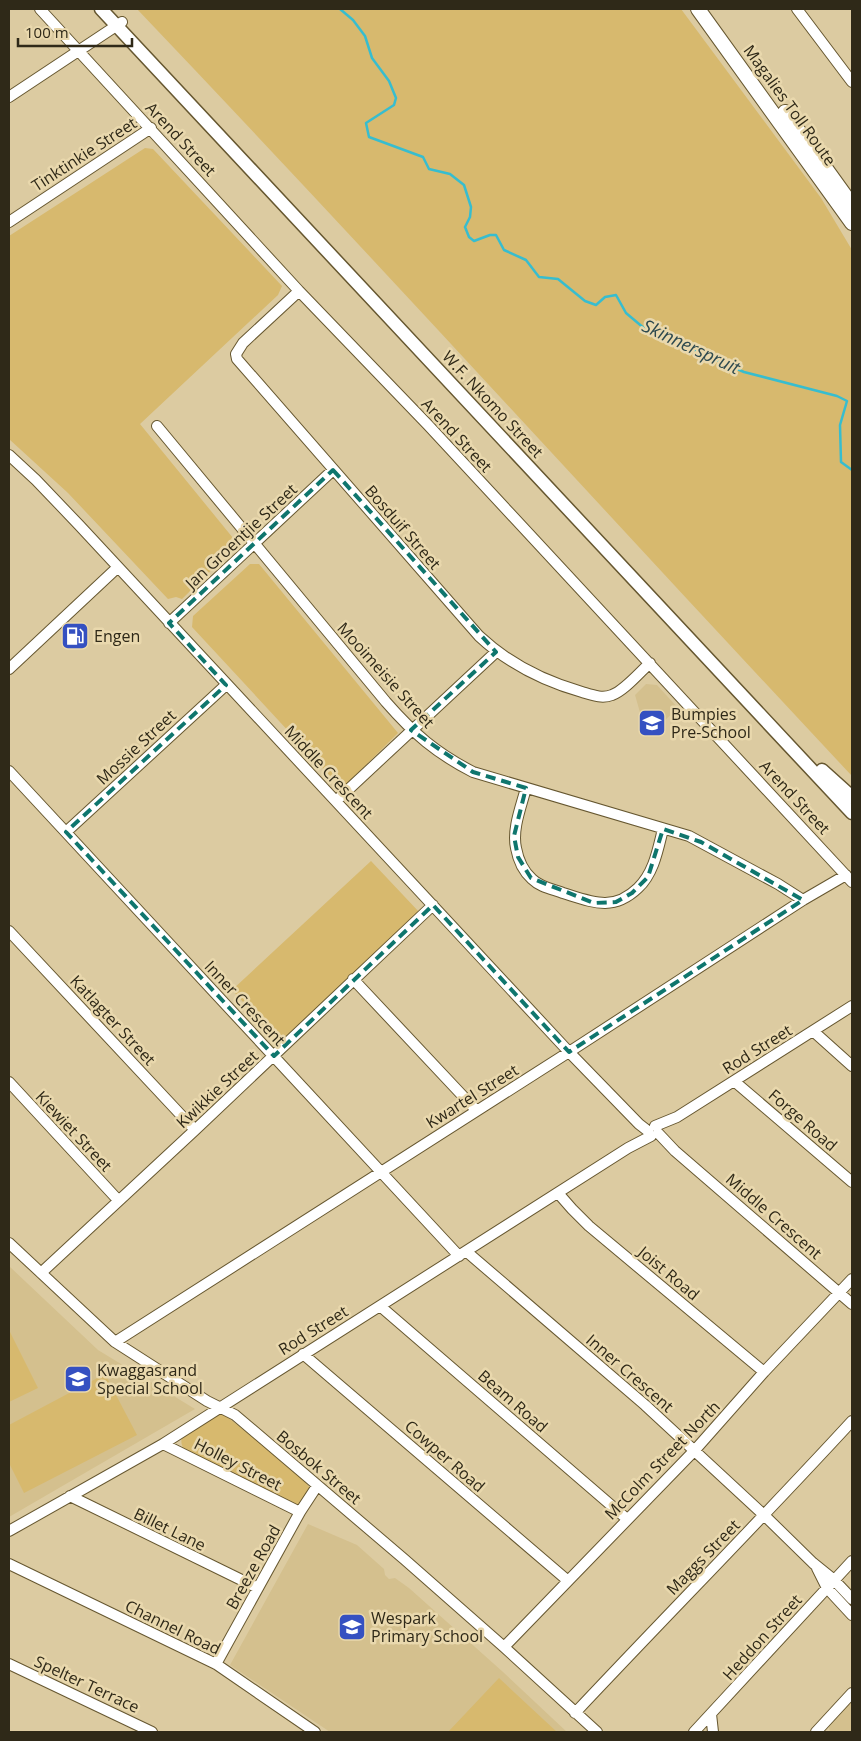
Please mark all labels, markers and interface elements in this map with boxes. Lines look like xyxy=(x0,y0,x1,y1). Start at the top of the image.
scale bar xyxy=(18,15,131,47)
text: 100 m xyxy=(25,22,69,42)
street label: Magalies Toll Route xyxy=(739,40,841,170)
street label: Arend Street xyxy=(141,97,221,181)
street label: Tinktinkie Street xyxy=(27,112,141,196)
water label: Skinnerspruit xyxy=(639,313,745,380)
street label: W.F. Nkomo Street xyxy=(438,346,549,463)
street label: Arend Street xyxy=(417,393,497,477)
street label: Jan Groentjie Street xyxy=(179,478,302,595)
street label: Bosduif Street xyxy=(360,480,446,574)
street label: Mooimeisie Street xyxy=(333,617,440,733)
fuel station icon: Engen xyxy=(60,621,90,651)
place label: Engen xyxy=(94,625,140,647)
place label: Bumpies Pre-School xyxy=(671,703,751,743)
street label: Mossie Street xyxy=(92,704,181,790)
school or university icon: Bumpies Pre-School xyxy=(637,708,667,738)
street label: Middle Crescent xyxy=(280,720,378,824)
street label: Arend Street xyxy=(755,755,835,839)
street label: Inner Crescent xyxy=(200,956,290,1051)
street label: Katlagter Street xyxy=(65,970,161,1070)
street label: Rod Street xyxy=(718,1019,796,1079)
street label: Kwikkie Street xyxy=(171,1045,263,1133)
street label: Kwartel Street xyxy=(422,1059,523,1133)
street label: Forge Road xyxy=(764,1084,842,1156)
street label: Kiewiet Street xyxy=(31,1086,117,1176)
street label: Middle Crescent xyxy=(721,1168,827,1264)
street label: Joist Road xyxy=(632,1240,704,1305)
street label: Rod Street xyxy=(274,1300,352,1360)
street label: Inner Crescent xyxy=(582,1329,679,1417)
place label: Kwaggasrand Special School xyxy=(97,1359,203,1399)
school or university icon: Kwaggasrand Special School xyxy=(63,1364,93,1394)
street label: Beam Road xyxy=(474,1365,552,1437)
street label: McColm Street North xyxy=(599,1396,725,1524)
street label: Cowper Road xyxy=(400,1415,490,1497)
street label: Bosbok Street xyxy=(272,1425,366,1509)
street label: Holley Street xyxy=(191,1433,286,1496)
street label: Billet Lane xyxy=(130,1502,210,1556)
street label: Maggs Street xyxy=(661,1514,745,1600)
street label: Breeze Road xyxy=(221,1521,285,1613)
street label: Heddon Street xyxy=(717,1589,807,1685)
street label: Channel Road xyxy=(122,1594,224,1660)
place label: Wespark Primary School xyxy=(371,1607,483,1647)
school or university icon: Wespark Primary School xyxy=(337,1612,367,1642)
street label: Spelter Terrace xyxy=(31,1650,143,1718)

